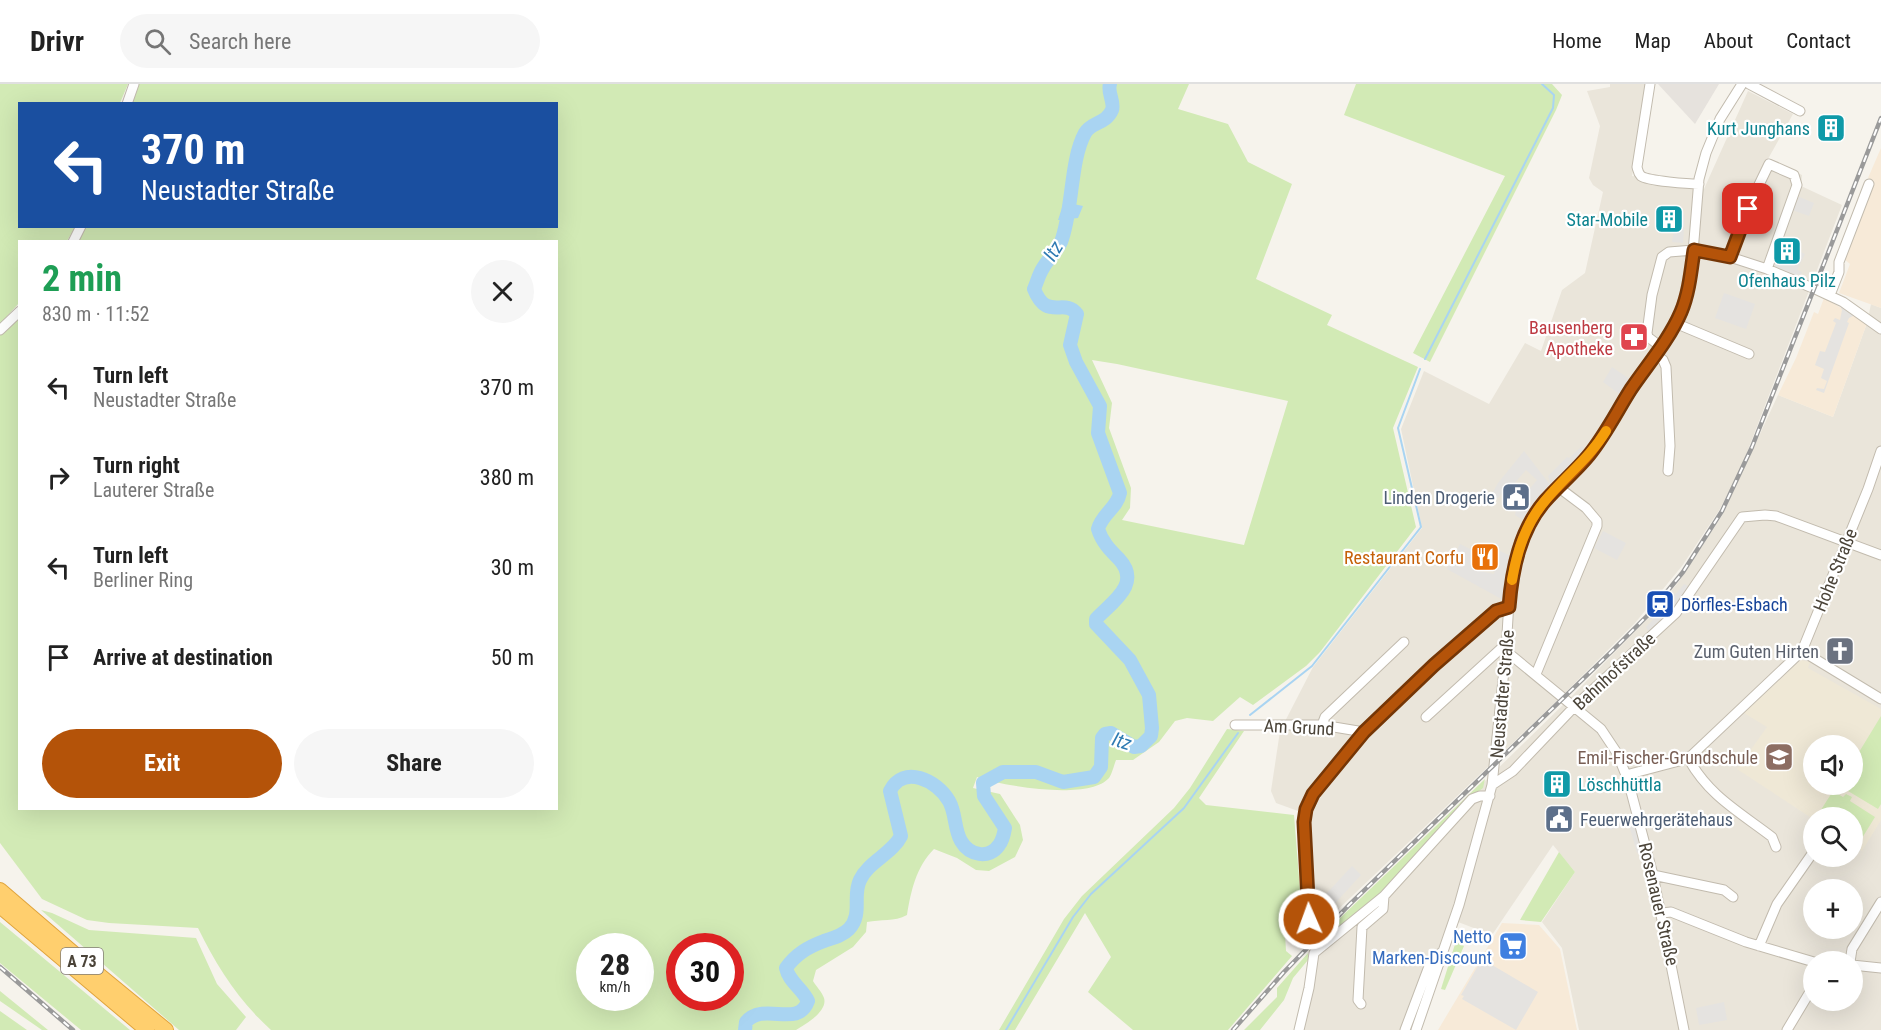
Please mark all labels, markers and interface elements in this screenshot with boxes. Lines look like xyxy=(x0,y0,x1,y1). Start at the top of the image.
search box xyxy=(120,14,540,68)
text: Drivr xyxy=(30,25,84,58)
icon: search xyxy=(141,25,174,58)
text: Search here xyxy=(189,29,291,54)
text: Home xyxy=(1552,29,1602,53)
text: Map xyxy=(1635,29,1671,53)
text: About xyxy=(1704,29,1753,53)
text: Contact xyxy=(1786,29,1851,53)
building icon: Kurt Junghans xyxy=(1815,112,1847,144)
place label: Kurt Junghans xyxy=(1707,118,1810,139)
text: 370 m xyxy=(141,125,246,174)
icon: left xyxy=(42,126,120,204)
text: Neustadter Straße xyxy=(141,175,335,207)
pin xyxy=(1722,183,1773,234)
icon: arrive xyxy=(1731,192,1764,225)
building icon: Star-Mobile xyxy=(1653,203,1685,235)
place label: Star-Mobile xyxy=(1567,209,1648,230)
building icon: Ofenhaus Pilz xyxy=(1771,235,1803,267)
water label: Itz xyxy=(1038,236,1068,265)
text: 2 min xyxy=(42,258,122,300)
button: close xyxy=(471,260,534,323)
place label: Ofenhaus Pilz xyxy=(1738,270,1836,291)
text: 830 m · 11:52 xyxy=(42,302,149,326)
place label: Bausenberg Apotheke xyxy=(1529,317,1613,359)
pharmacy icon: Bausenberg Apotheke xyxy=(1618,321,1650,353)
text: Turn left xyxy=(93,363,168,388)
icon: left xyxy=(42,371,75,404)
text: 370 m xyxy=(480,375,534,400)
text: Neustadter Straße xyxy=(93,388,236,412)
text: Turn right xyxy=(93,453,180,478)
icon: right xyxy=(42,461,75,494)
text: 380 m xyxy=(480,465,534,490)
text: Lauterer Straße xyxy=(93,478,214,502)
public building icon: Linden Drogerie xyxy=(1500,481,1532,513)
place label: Linden Drogerie xyxy=(1383,487,1495,508)
street label: Hohe Straße xyxy=(1809,525,1861,615)
restaurant icon: Restaurant Corfu xyxy=(1469,541,1501,573)
text: Turn left xyxy=(93,543,168,568)
place label: Restaurant Corfu xyxy=(1344,547,1464,568)
icon: left xyxy=(42,551,75,584)
text: 30 m xyxy=(491,555,534,580)
text: Berliner Ring xyxy=(93,568,193,592)
station icon: Dörfles-Esbach xyxy=(1644,588,1676,620)
place label: Dörfles-Esbach xyxy=(1681,594,1788,615)
street label: Bahnhofstraße xyxy=(1569,628,1659,714)
street label: Neustadter Straße xyxy=(1486,629,1518,759)
church icon: Zum Guten Hirten xyxy=(1824,635,1856,667)
icon: arrive xyxy=(42,641,75,674)
place label: Zum Guten Hirten xyxy=(1694,641,1819,662)
text: Arrive at destination xyxy=(93,645,273,670)
text: 50 m xyxy=(491,645,534,670)
street label: Am Grund xyxy=(1263,715,1335,739)
water label: Itz xyxy=(1109,727,1135,756)
button: Exit xyxy=(42,729,282,798)
button: Share xyxy=(294,729,534,798)
map controls xyxy=(1803,735,1863,1011)
button: sound xyxy=(1803,735,1863,795)
school or university icon: Emil-Fischer-Grundschule xyxy=(1763,741,1795,773)
place label: Emil-Fischer-Grundschule xyxy=(1577,747,1758,768)
building icon: Löschhüttla xyxy=(1541,768,1573,800)
place label: Löschhüttla xyxy=(1578,774,1662,795)
public building icon: Feuerwehrgerätehaus xyxy=(1543,803,1575,835)
button: search xyxy=(1803,807,1863,867)
place label: Feuerwehrgerätehaus xyxy=(1580,809,1733,830)
street label: Rosenauer Straße xyxy=(1635,840,1683,968)
button: + xyxy=(1803,879,1863,939)
position arrow xyxy=(1277,887,1341,951)
place label: Netto Marken-Discount xyxy=(1372,926,1492,968)
supermarket icon: Netto Marken-Discount xyxy=(1497,930,1529,962)
speed limit sign: 30 xyxy=(666,933,744,1011)
text: 28 xyxy=(600,947,630,982)
road number: A 73 xyxy=(61,948,103,974)
button: − xyxy=(1803,951,1863,1011)
text: km/h xyxy=(600,978,630,996)

